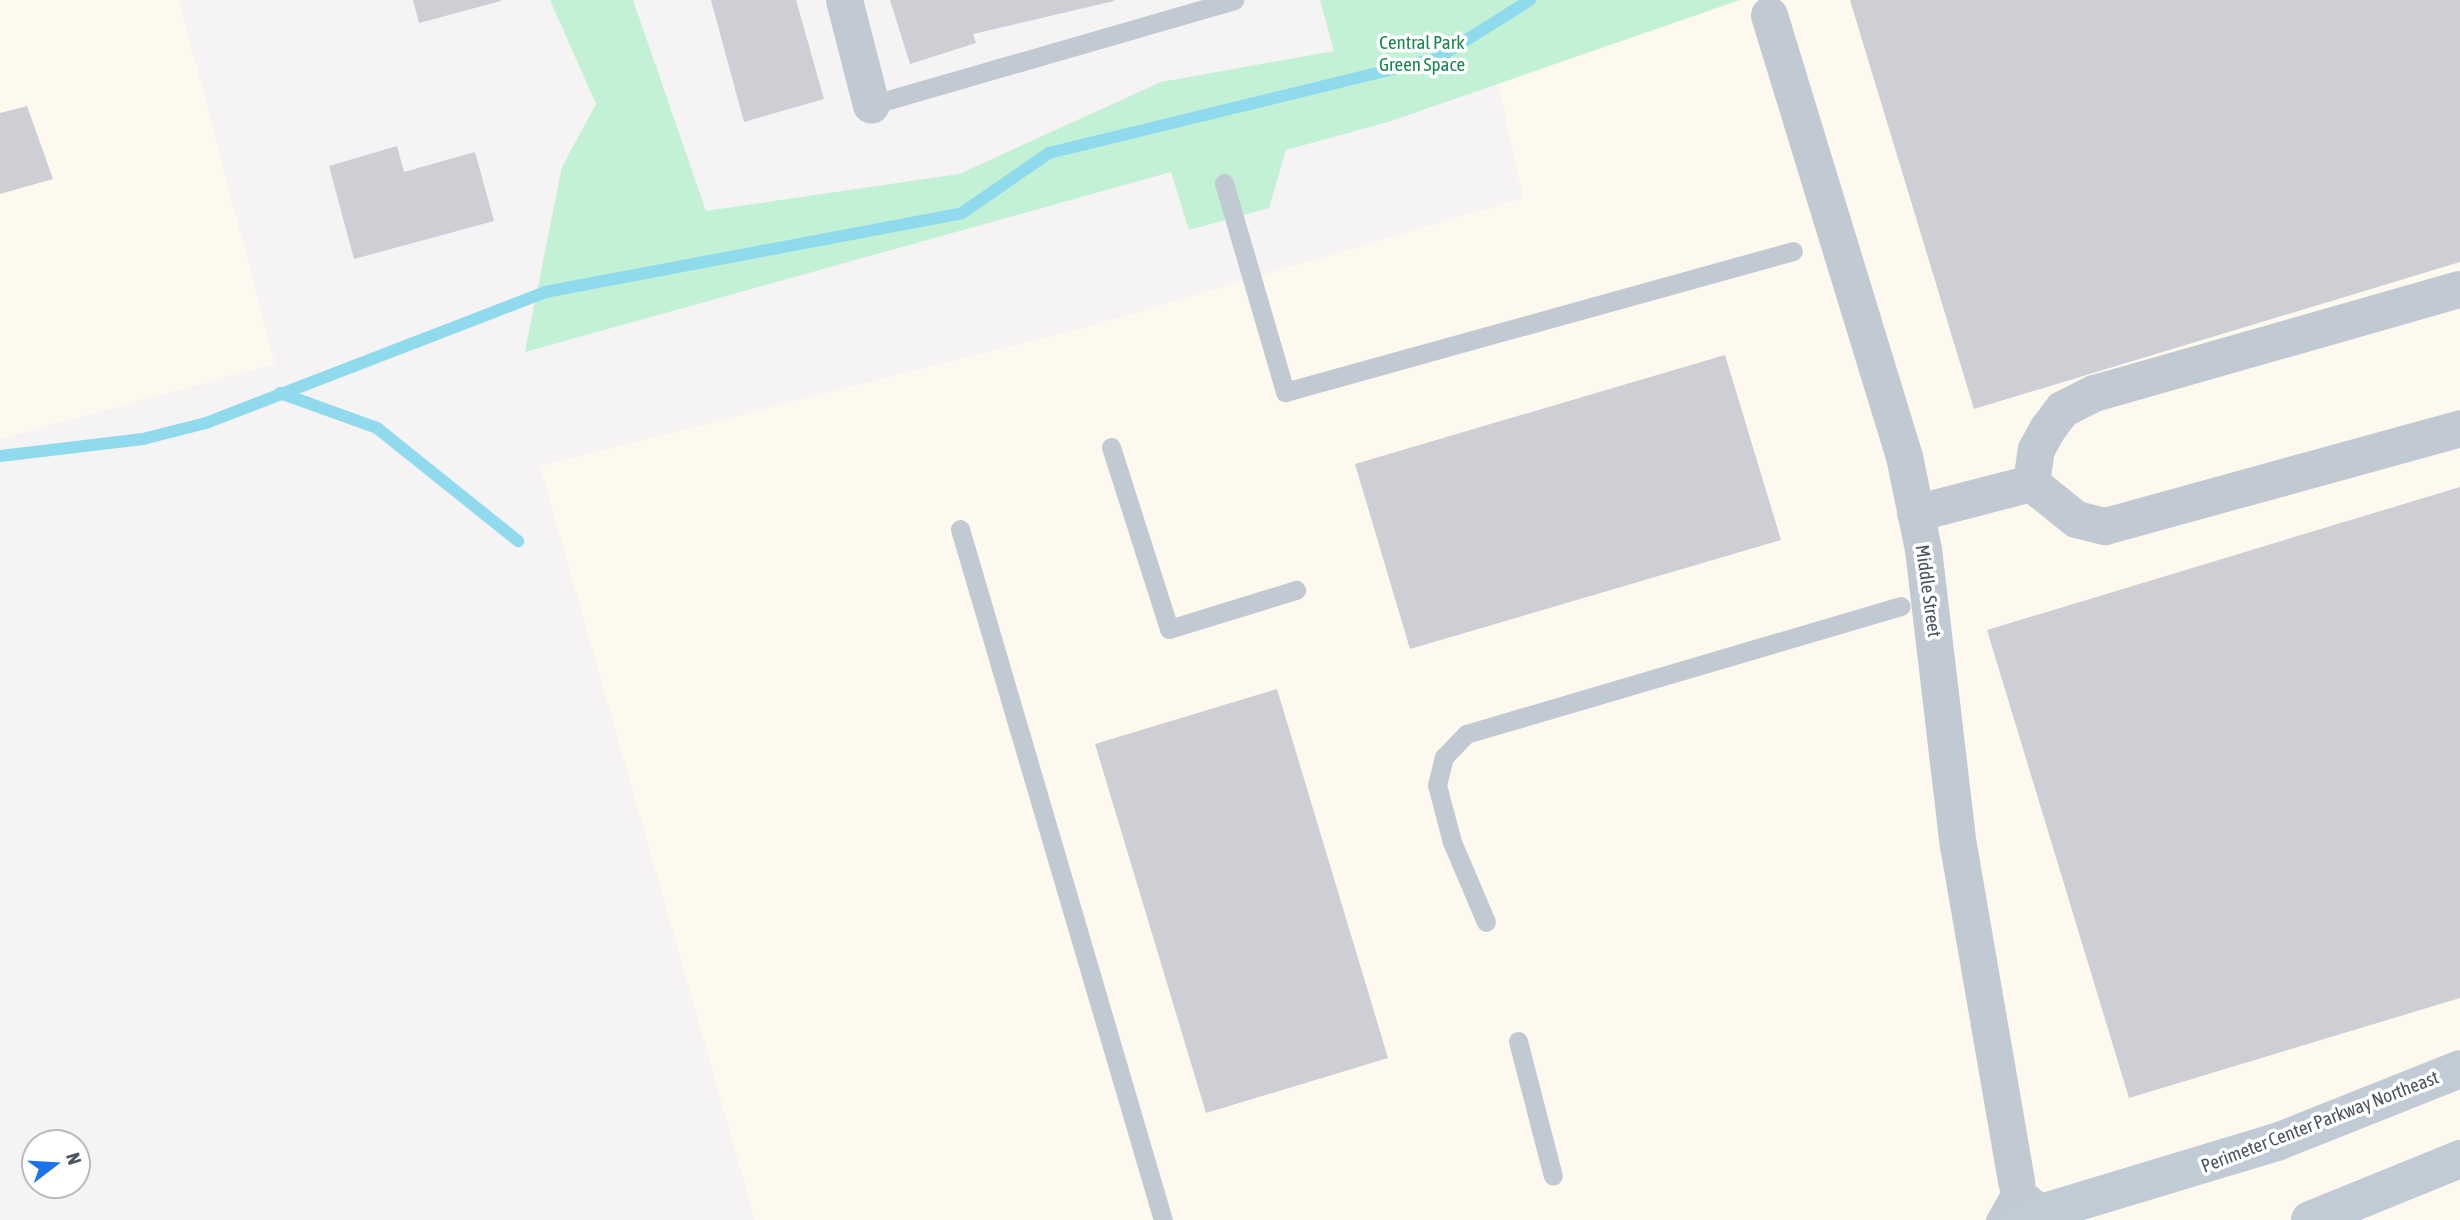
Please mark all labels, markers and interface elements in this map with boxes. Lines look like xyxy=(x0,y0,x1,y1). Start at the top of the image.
park label: Central Park Green Space xyxy=(1379,32,1465,76)
street label: Middle Street xyxy=(1910,543,1946,639)
street label: Perimeter Center Parkway Northeast xyxy=(2198,1066,2442,1178)
north arrow xyxy=(21,1129,91,1199)
text: N xyxy=(62,1150,86,1167)

